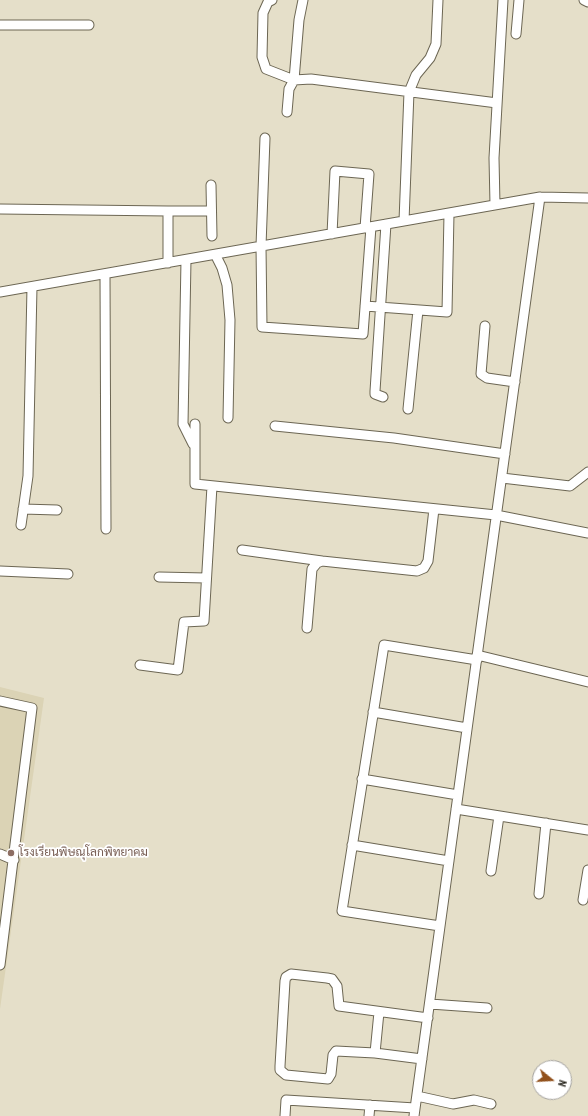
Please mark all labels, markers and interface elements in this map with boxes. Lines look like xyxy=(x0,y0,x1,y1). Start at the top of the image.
place label: โรงเรียนพิษณุโลกพิทยาคม xyxy=(19,846,148,860)
marker: โรงเรียนพิษณุโลกพิทยาคม xyxy=(6,848,16,858)
north arrow xyxy=(532,1060,572,1100)
text: N xyxy=(555,1078,570,1088)

